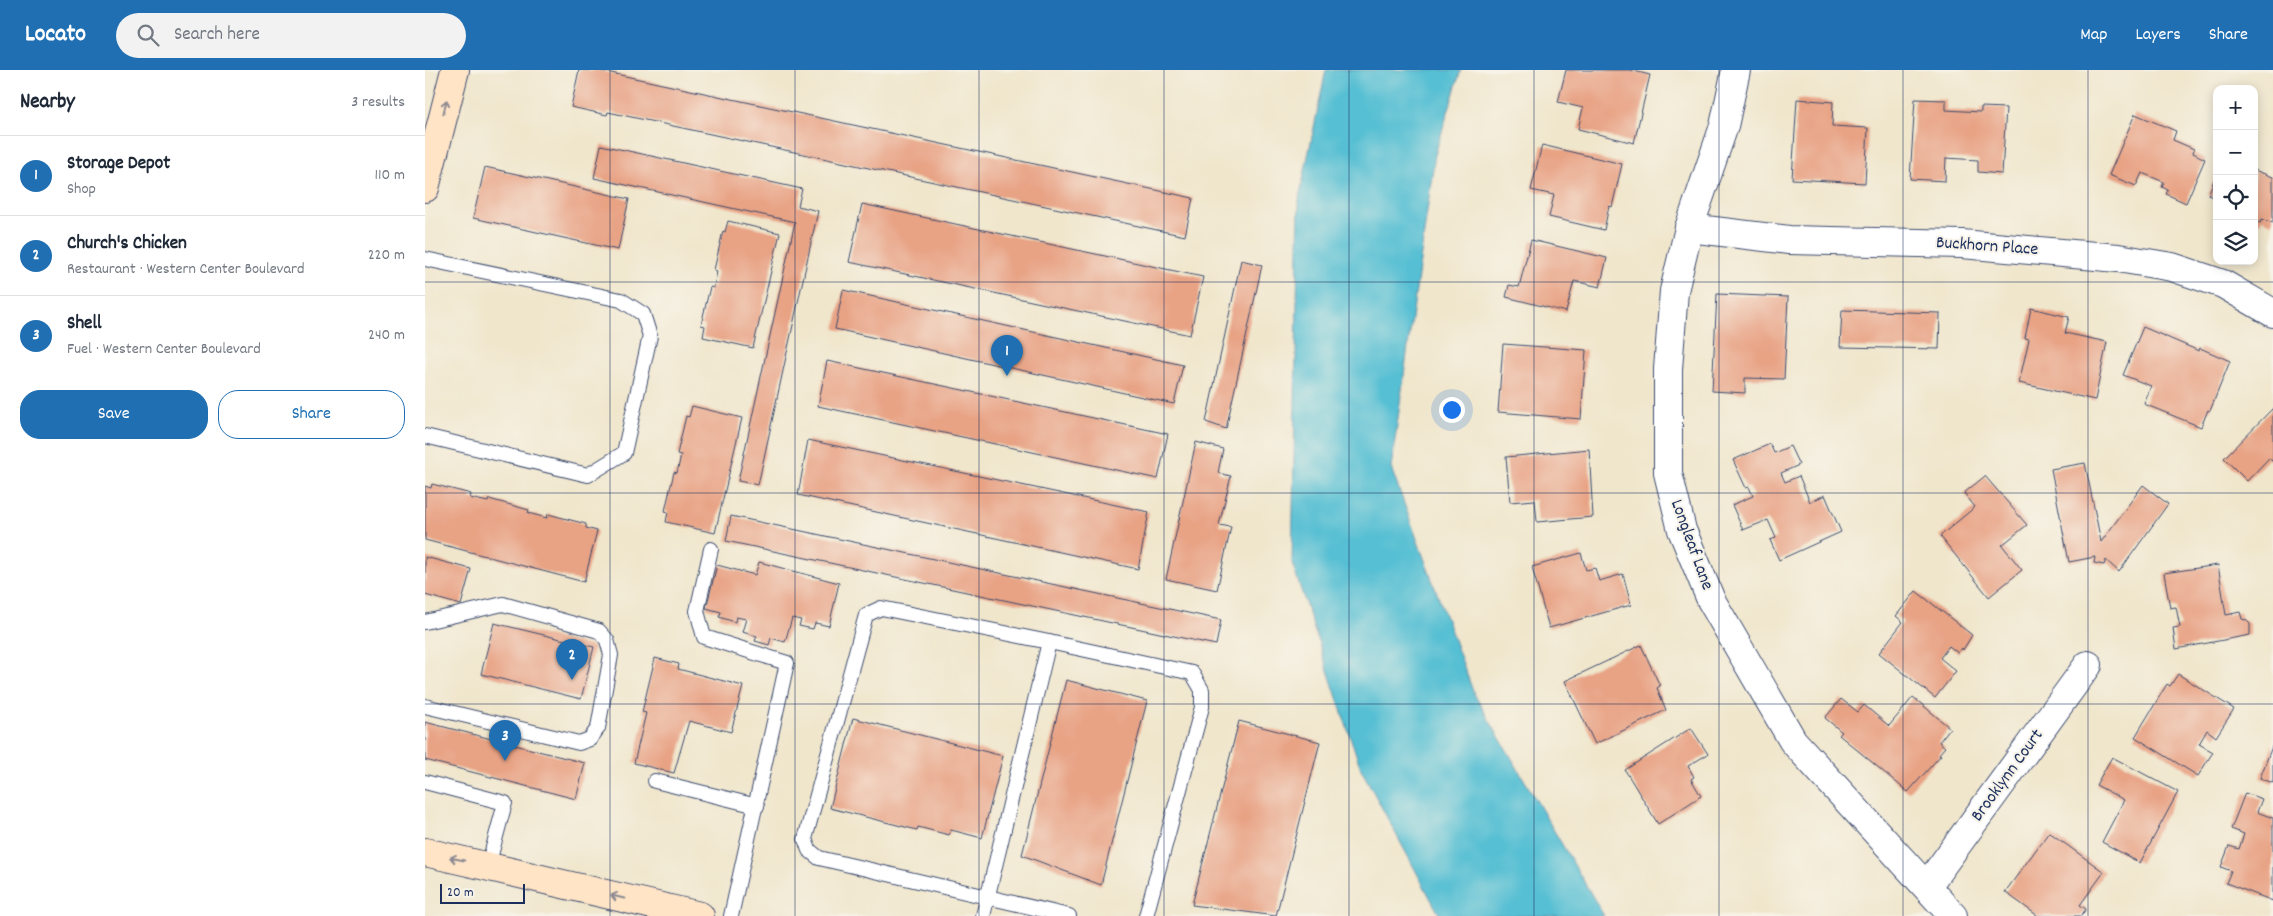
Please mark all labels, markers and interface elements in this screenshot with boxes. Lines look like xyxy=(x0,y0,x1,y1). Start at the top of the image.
search box xyxy=(116,13,466,58)
text: Locato xyxy=(25,18,86,52)
icon: search xyxy=(134,21,162,49)
text: Search here xyxy=(174,22,260,49)
text: Map xyxy=(2080,23,2107,48)
text: Layers xyxy=(2135,23,2181,48)
text: Share xyxy=(2209,23,2248,48)
map controls xyxy=(2213,85,2258,265)
button: + xyxy=(2213,85,2258,130)
text: Nearby xyxy=(20,88,75,118)
text: 3 results xyxy=(351,91,405,114)
one-way arrow xyxy=(441,100,450,116)
button: − xyxy=(2213,130,2258,175)
text: Storage Depot xyxy=(67,151,170,178)
text: 1 xyxy=(34,164,38,187)
text: 110 m xyxy=(375,164,405,187)
button: locate xyxy=(2213,175,2258,220)
text: Shop xyxy=(67,178,96,201)
button: layers xyxy=(2213,220,2258,265)
text: Church's Chicken xyxy=(67,231,187,258)
street label: Buckhorn Place xyxy=(1935,231,2039,263)
text: 2 xyxy=(33,244,40,267)
text: 220 m xyxy=(368,244,405,267)
text: Restaurant · Western Center Boulevard xyxy=(67,258,304,281)
text: Shell xyxy=(67,311,102,338)
text: 3 xyxy=(32,324,40,347)
text: 240 m xyxy=(368,324,405,347)
pin: 1 xyxy=(991,335,1023,376)
text: Fuel · Western Center Boulevard xyxy=(67,338,261,361)
button: Save xyxy=(20,390,208,439)
button: Share xyxy=(218,390,405,439)
your location xyxy=(1439,397,1465,423)
street label: Longleaf Lane xyxy=(1663,496,1719,594)
pin: 2 xyxy=(556,639,588,680)
pin: 3 xyxy=(489,720,521,761)
street label: Brooklynn Court xyxy=(1966,724,2050,827)
one-way arrow xyxy=(449,854,465,863)
scale bar xyxy=(440,881,525,904)
text: 20 m xyxy=(447,883,474,903)
one-way arrow xyxy=(611,892,627,901)

